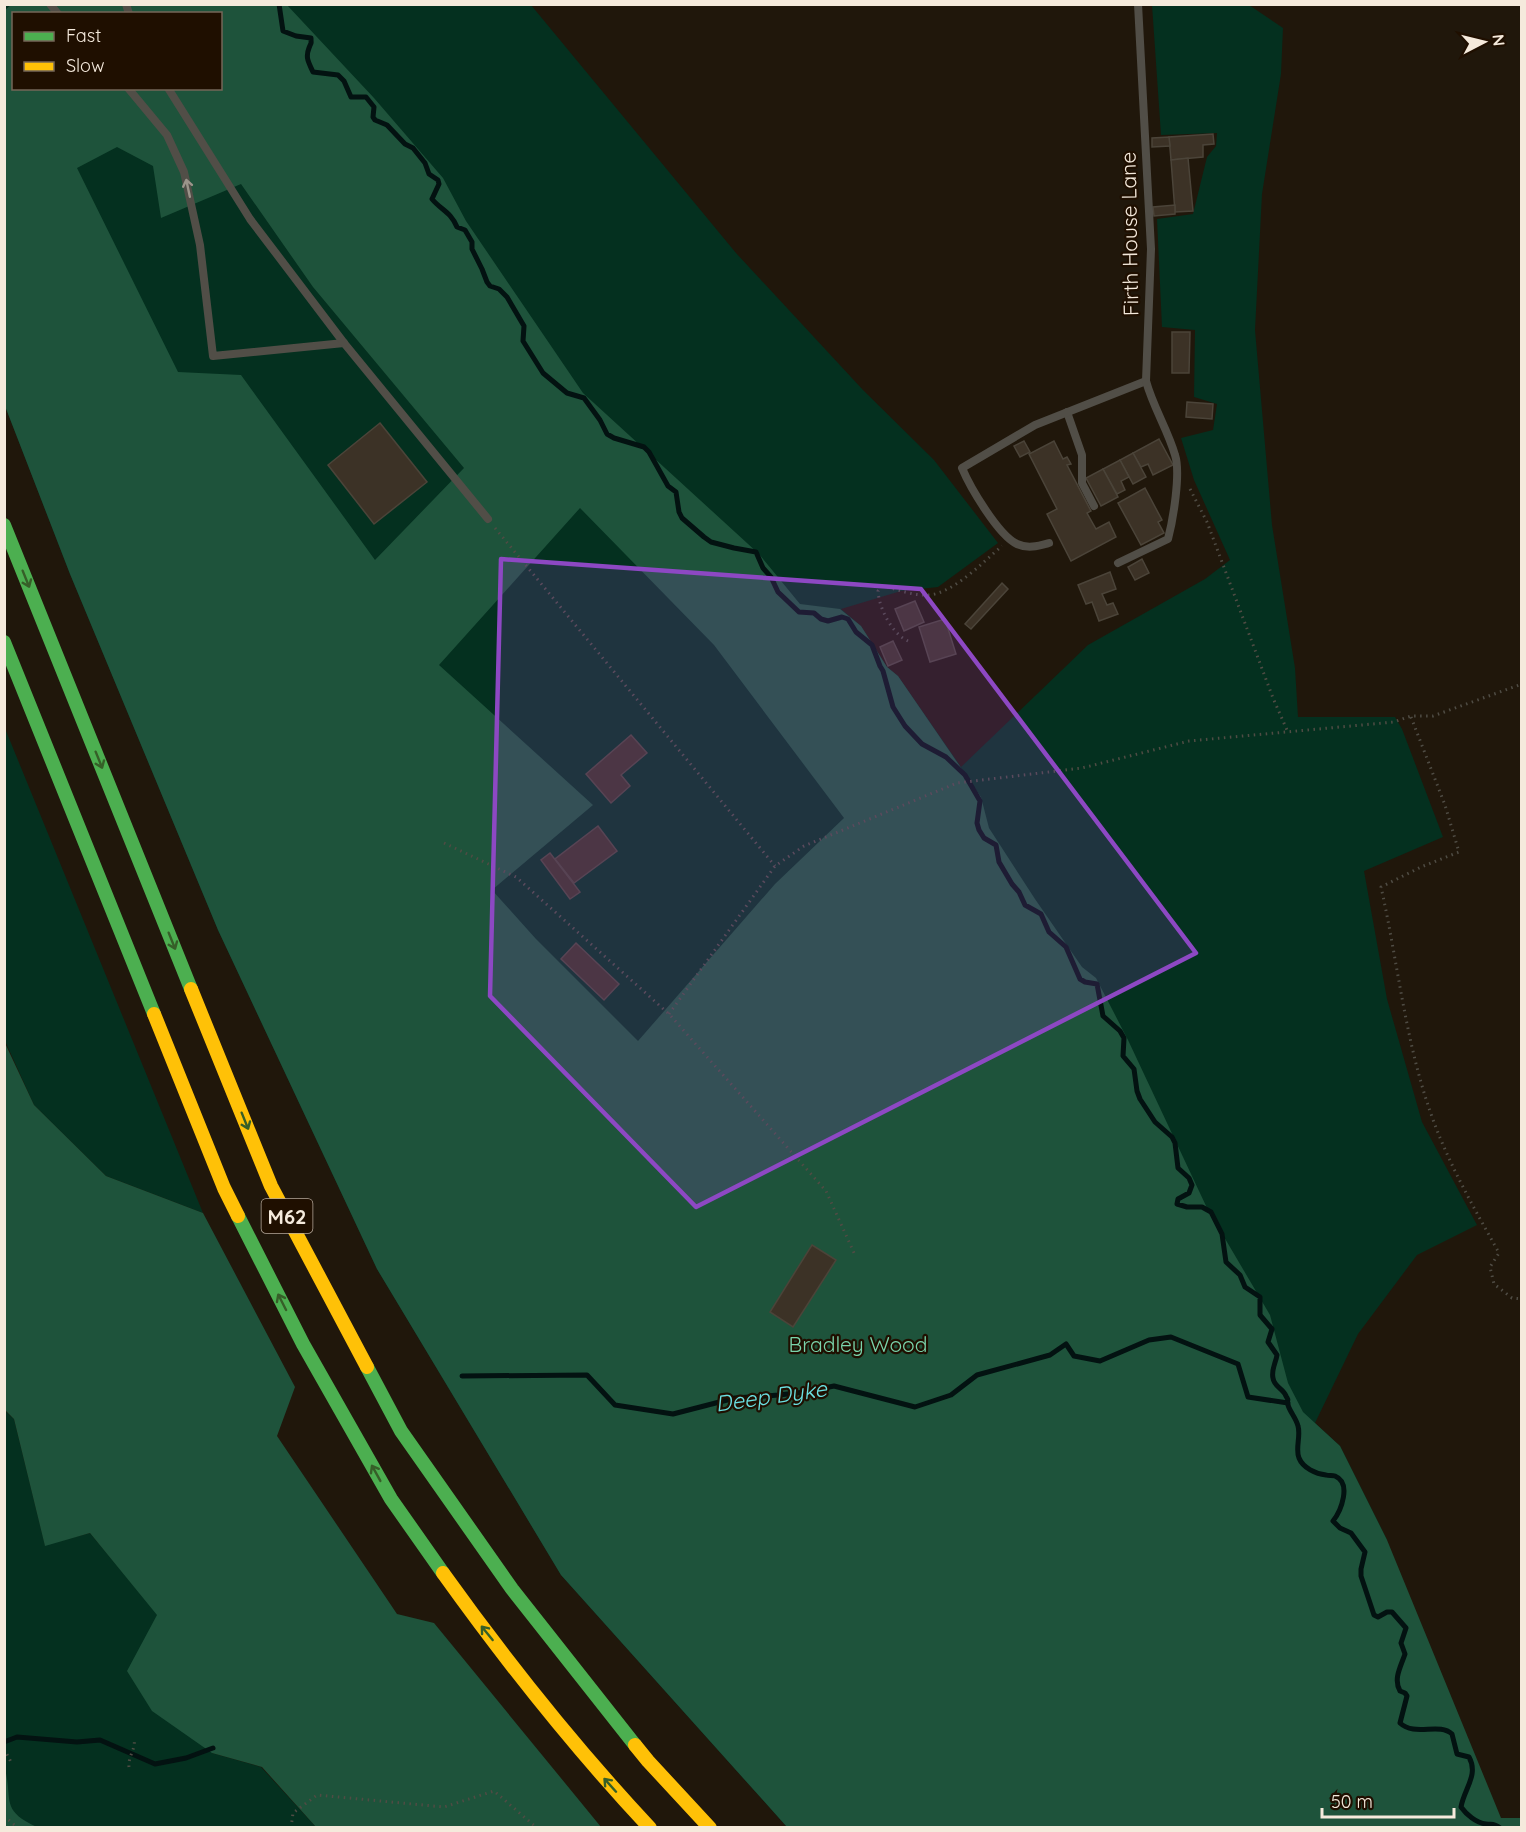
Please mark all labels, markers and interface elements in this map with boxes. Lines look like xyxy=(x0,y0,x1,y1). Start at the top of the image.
legend xyxy=(12,12,222,90)
north arrow xyxy=(1454,12,1514,72)
text: Fast xyxy=(66,24,101,47)
text: N xyxy=(1488,33,1510,47)
text: Slow xyxy=(66,54,104,77)
street label: Firth House Lane xyxy=(1115,152,1143,316)
one-way arrow xyxy=(181,178,193,197)
one-way arrow xyxy=(21,569,32,588)
one-way arrow xyxy=(94,750,105,768)
one-way arrow xyxy=(167,931,178,949)
one-way arrow xyxy=(240,1112,251,1130)
road number: M62 xyxy=(262,1199,312,1233)
one-way arrow xyxy=(276,1294,287,1312)
park label: Bradley Wood xyxy=(788,1331,928,1357)
water label: Deep Dyke xyxy=(713,1374,830,1418)
one-way arrow xyxy=(370,1465,382,1482)
one-way arrow xyxy=(480,1626,494,1641)
one-way arrow xyxy=(603,1777,617,1792)
scale bar xyxy=(1322,1781,1454,1819)
text: 50 m xyxy=(1331,1790,1373,1813)

